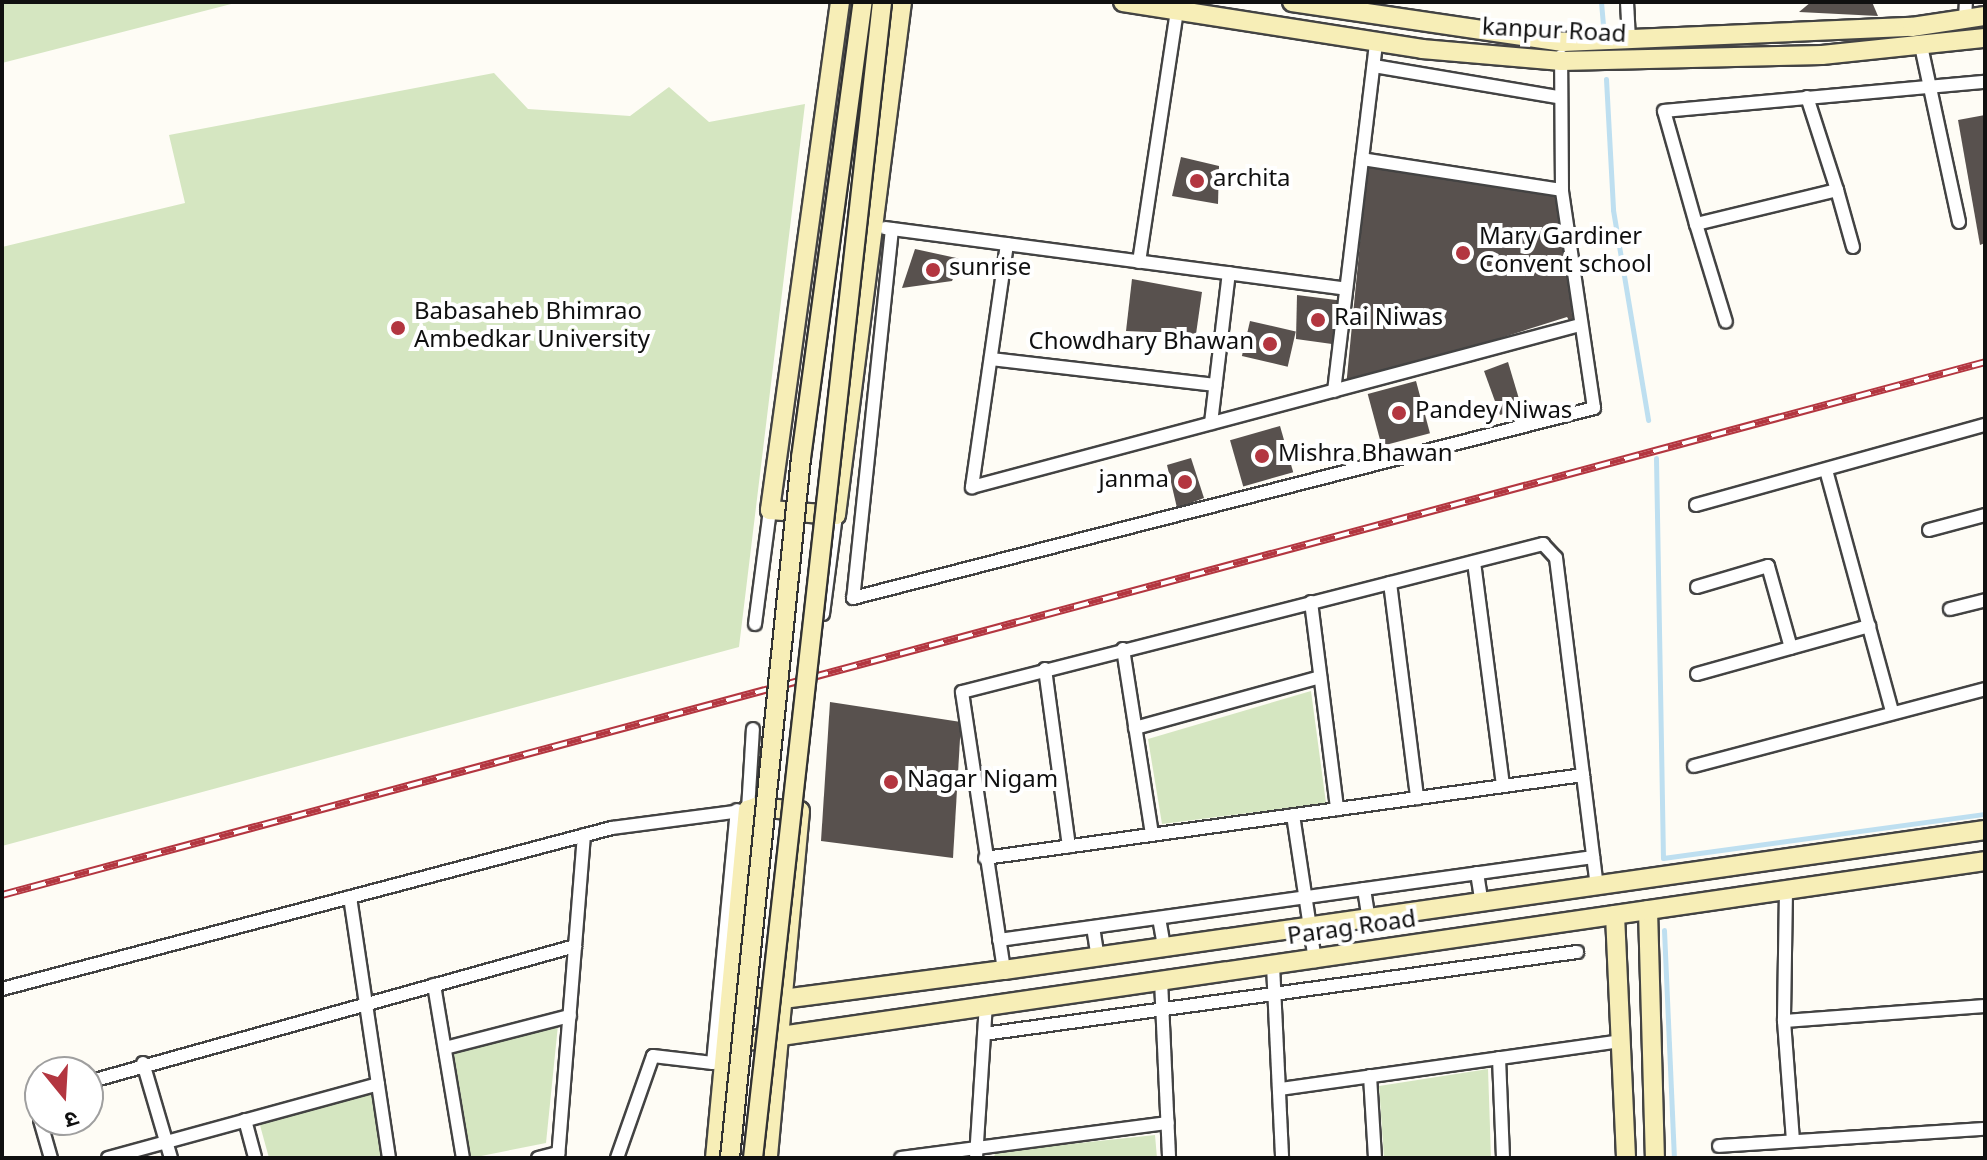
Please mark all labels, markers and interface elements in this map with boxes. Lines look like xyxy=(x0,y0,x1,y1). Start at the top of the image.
street label: kanpur Road xyxy=(1481,15,1627,51)
place label: archita xyxy=(1213,167,1291,195)
marker: archita xyxy=(1188,172,1206,190)
place label: Mary Gardiner Convent school xyxy=(1479,225,1652,281)
marker: Mary Gardiner Convent school xyxy=(1454,244,1472,262)
place label: sunrise xyxy=(949,256,1031,284)
marker: sunrise xyxy=(924,261,942,279)
place label: Babasaheb Bhimrao Ambedkar University xyxy=(414,300,650,356)
place label: Rai Niwas xyxy=(1334,306,1443,334)
marker: Rai Niwas xyxy=(1309,311,1327,329)
marker: Babasaheb Bhimrao Ambedkar University xyxy=(389,319,407,337)
place label: Chowdhary Bhawan xyxy=(1029,330,1254,358)
marker: Chowdhary Bhawan xyxy=(1261,335,1279,353)
place label: Pandey Niwas xyxy=(1415,399,1572,427)
marker: Pandey Niwas xyxy=(1390,404,1408,422)
place label: Mishra Bhawan xyxy=(1278,442,1452,470)
marker: Mishra Bhawan xyxy=(1253,447,1271,465)
place label: janma xyxy=(1099,468,1169,496)
marker: janma xyxy=(1176,473,1194,491)
place label: Nagar Nigam xyxy=(907,768,1058,796)
marker: Nagar Nigam xyxy=(882,773,900,791)
street label: Parag Road xyxy=(1286,907,1418,953)
north arrow xyxy=(24,1056,104,1136)
text: उ xyxy=(60,1102,82,1133)

